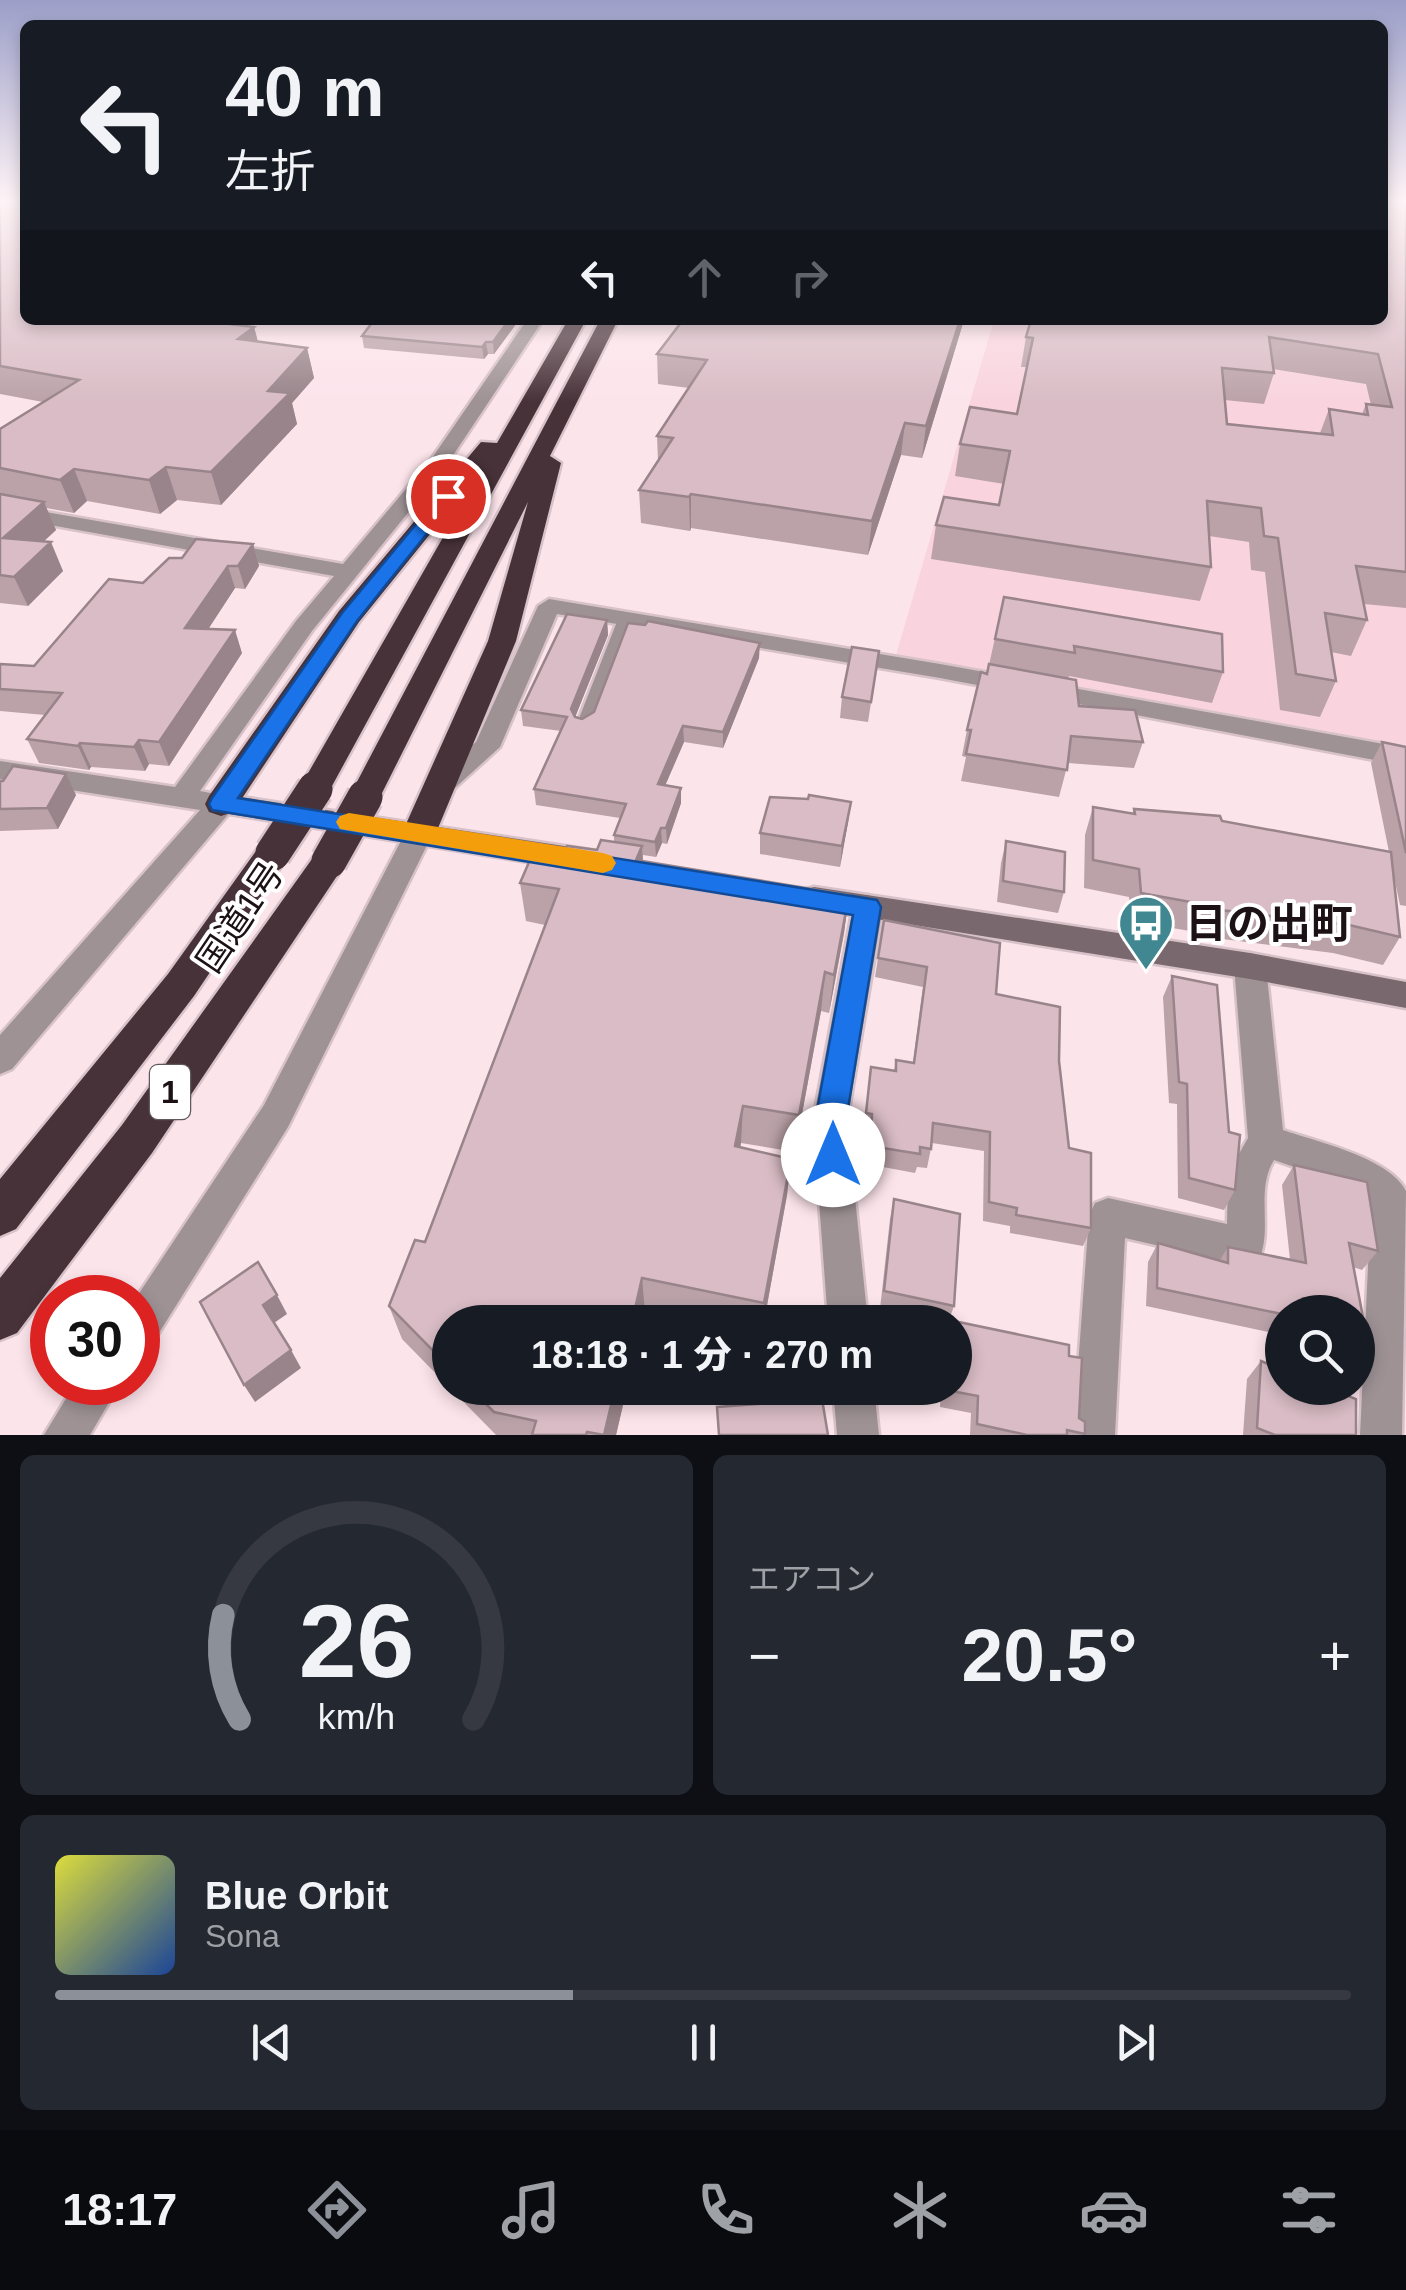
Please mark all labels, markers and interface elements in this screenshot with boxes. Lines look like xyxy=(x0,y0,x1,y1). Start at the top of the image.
text: 40 m xyxy=(225,53,385,131)
icon: left xyxy=(60,60,190,190)
text: 左折 xyxy=(225,146,315,197)
icon: left xyxy=(572,250,627,305)
icon: ahead xyxy=(677,250,732,305)
icon: right xyxy=(782,250,837,305)
pin xyxy=(406,454,491,539)
icon: arrive xyxy=(421,469,476,524)
street label: 国道1号 xyxy=(189,854,291,979)
bus stop icon: 日の出町 xyxy=(1116,893,1176,972)
place label: 日の出町 xyxy=(1185,900,1353,947)
road number: 1 xyxy=(150,1065,190,1119)
position arrow xyxy=(781,1103,885,1207)
speed limit sign: 30 xyxy=(30,1275,160,1405)
map controls xyxy=(1265,1295,1375,1405)
button: search xyxy=(1265,1295,1375,1405)
text: 18:18 · 1 分 · 270 m xyxy=(531,1334,873,1376)
text: エアコン xyxy=(748,1561,876,1597)
text: 26 xyxy=(299,1583,414,1699)
text: 20.5° xyxy=(962,1613,1137,1697)
text: − xyxy=(748,1625,780,1687)
text: + xyxy=(1319,1625,1351,1687)
text: km/h xyxy=(318,1697,395,1737)
text: Blue Orbit xyxy=(205,1875,389,1917)
text: Sona xyxy=(205,1918,280,1954)
icon: previous xyxy=(244,2015,299,2070)
icon: pause xyxy=(676,2015,731,2070)
icon: next xyxy=(1108,2015,1163,2070)
icon: directions xyxy=(302,2175,372,2245)
icon: music xyxy=(496,2175,566,2245)
icon: phone xyxy=(691,2175,761,2245)
icon: climate xyxy=(885,2175,955,2245)
icon: car xyxy=(1079,2175,1149,2245)
icon: filters xyxy=(1274,2175,1344,2245)
text: 18:17 xyxy=(62,2184,177,2235)

